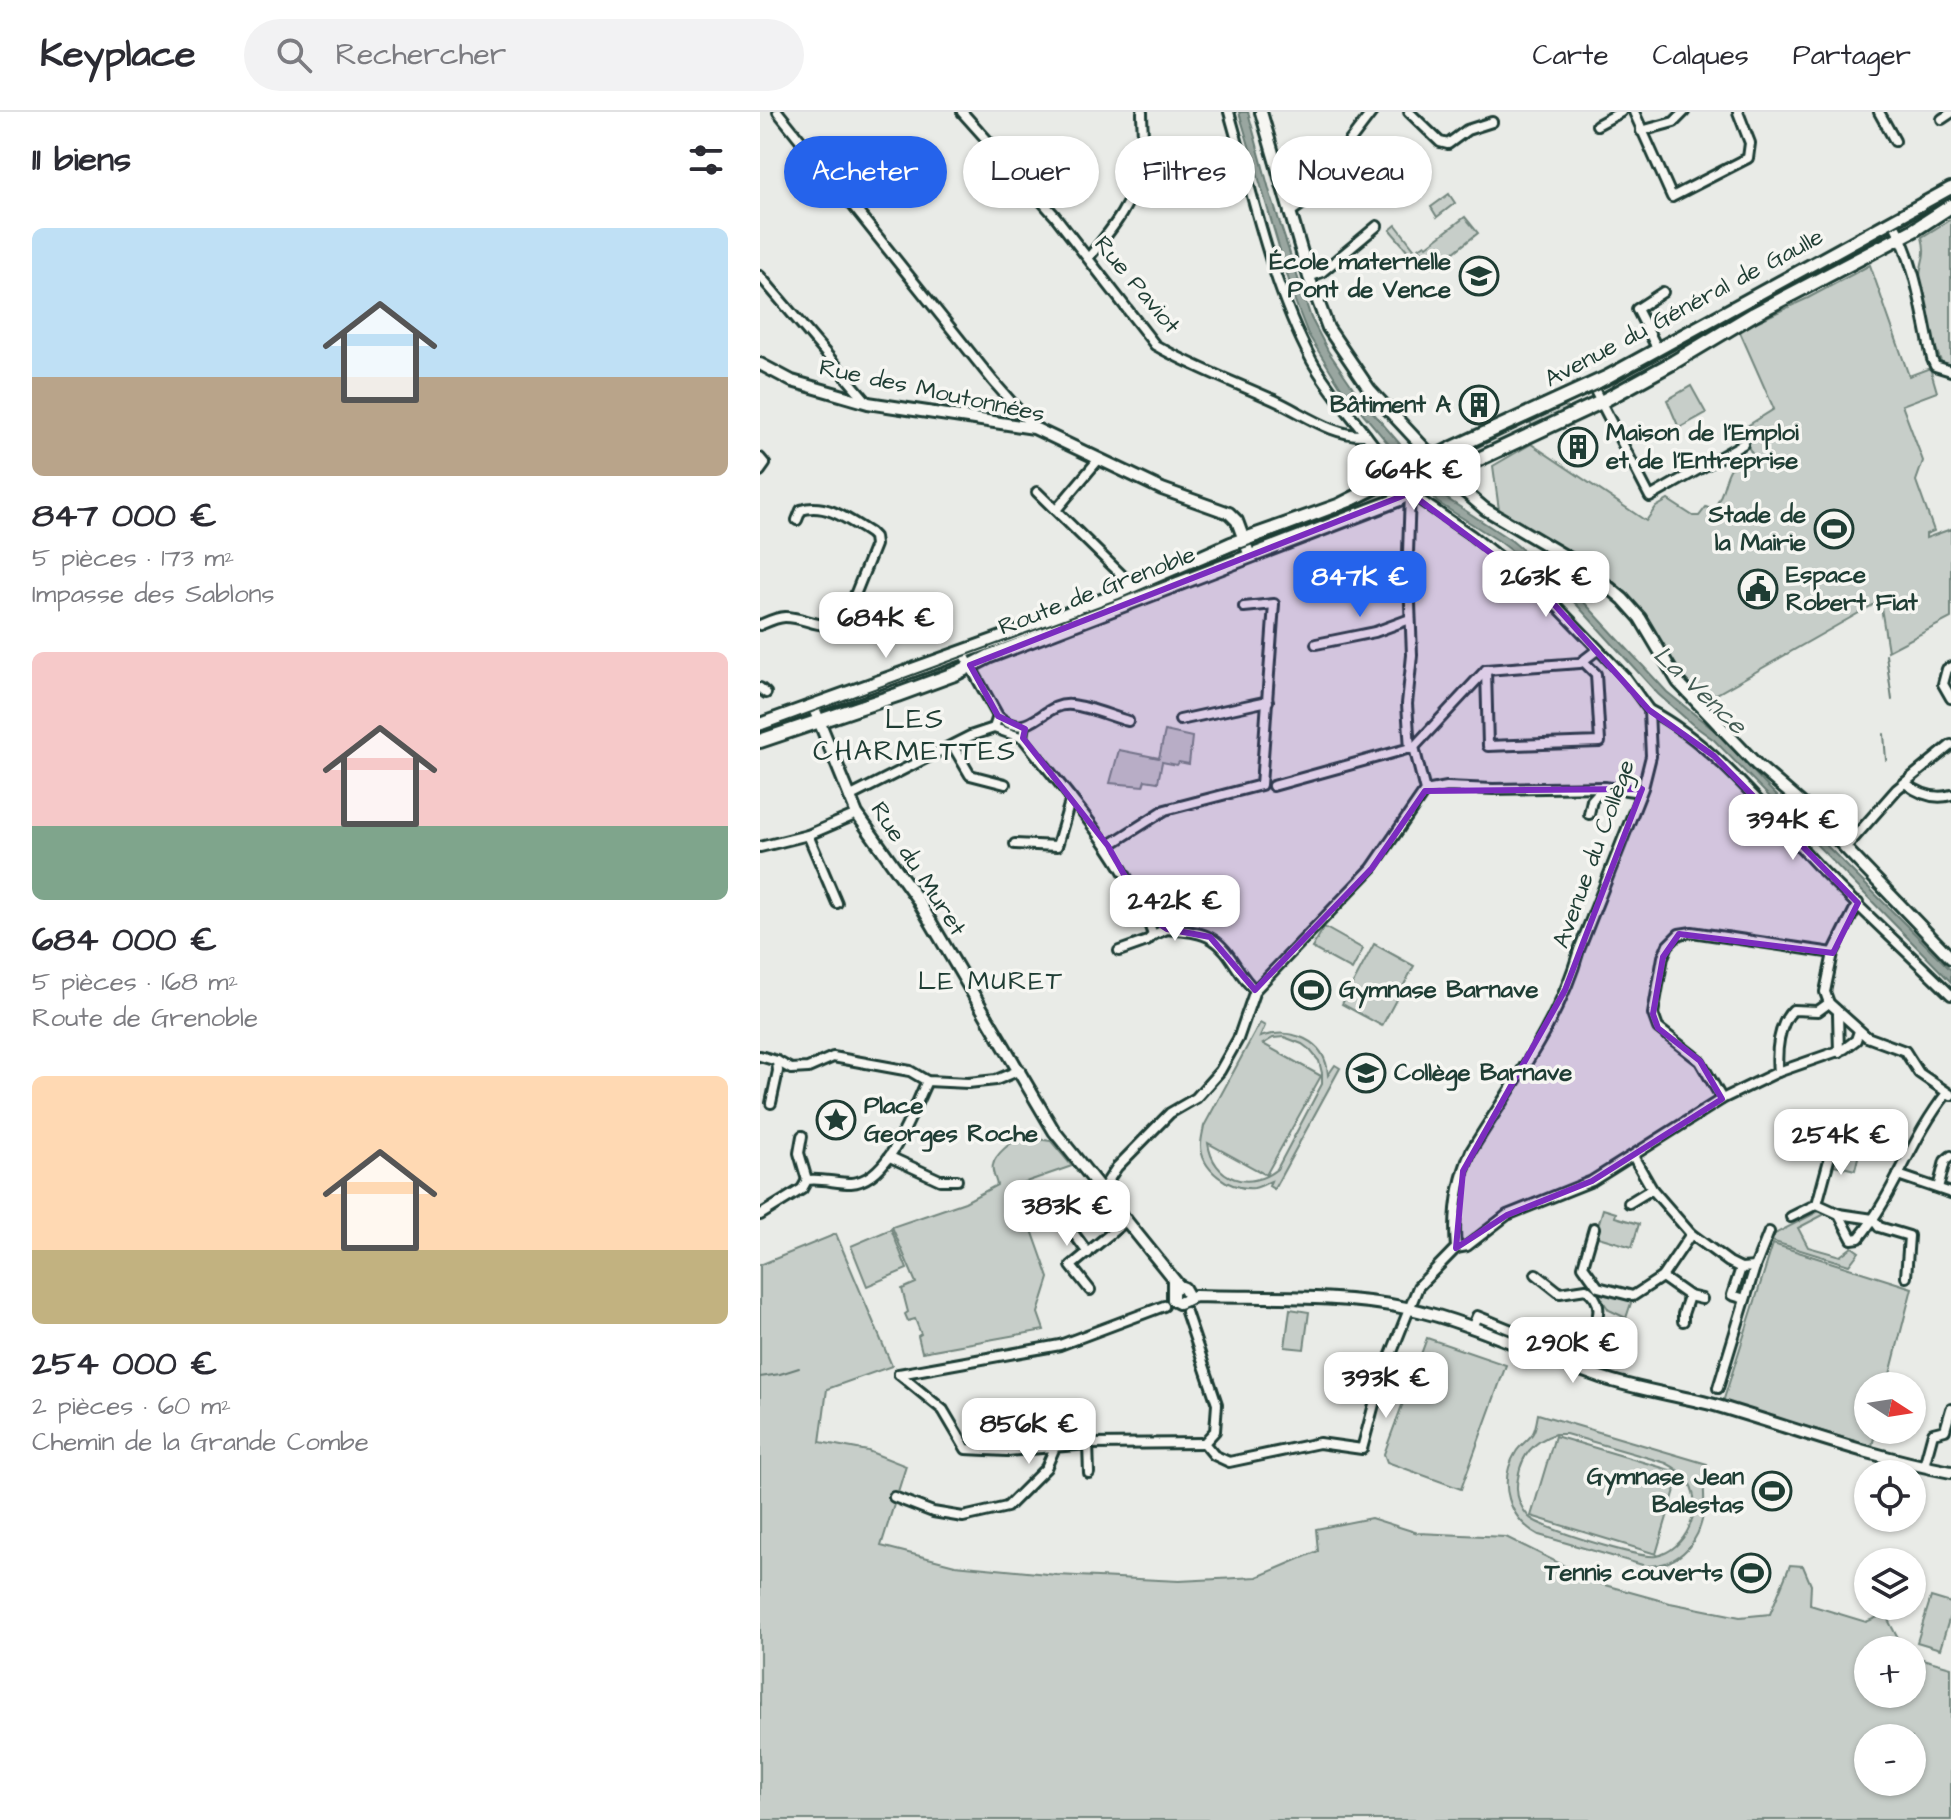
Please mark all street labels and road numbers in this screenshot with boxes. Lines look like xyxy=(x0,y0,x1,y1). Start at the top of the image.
street label: Avenue du Général de Gaulle xyxy=(1538,220,1830,396)
street label: Rue Paviot xyxy=(1086,229,1188,342)
street label: Rue des Moutonnées xyxy=(816,351,1048,431)
street label: Route de Grenoble xyxy=(994,538,1200,644)
street label: Avenue du Collège xyxy=(1544,755,1645,953)
street label: Rue du Muret xyxy=(862,795,974,943)

